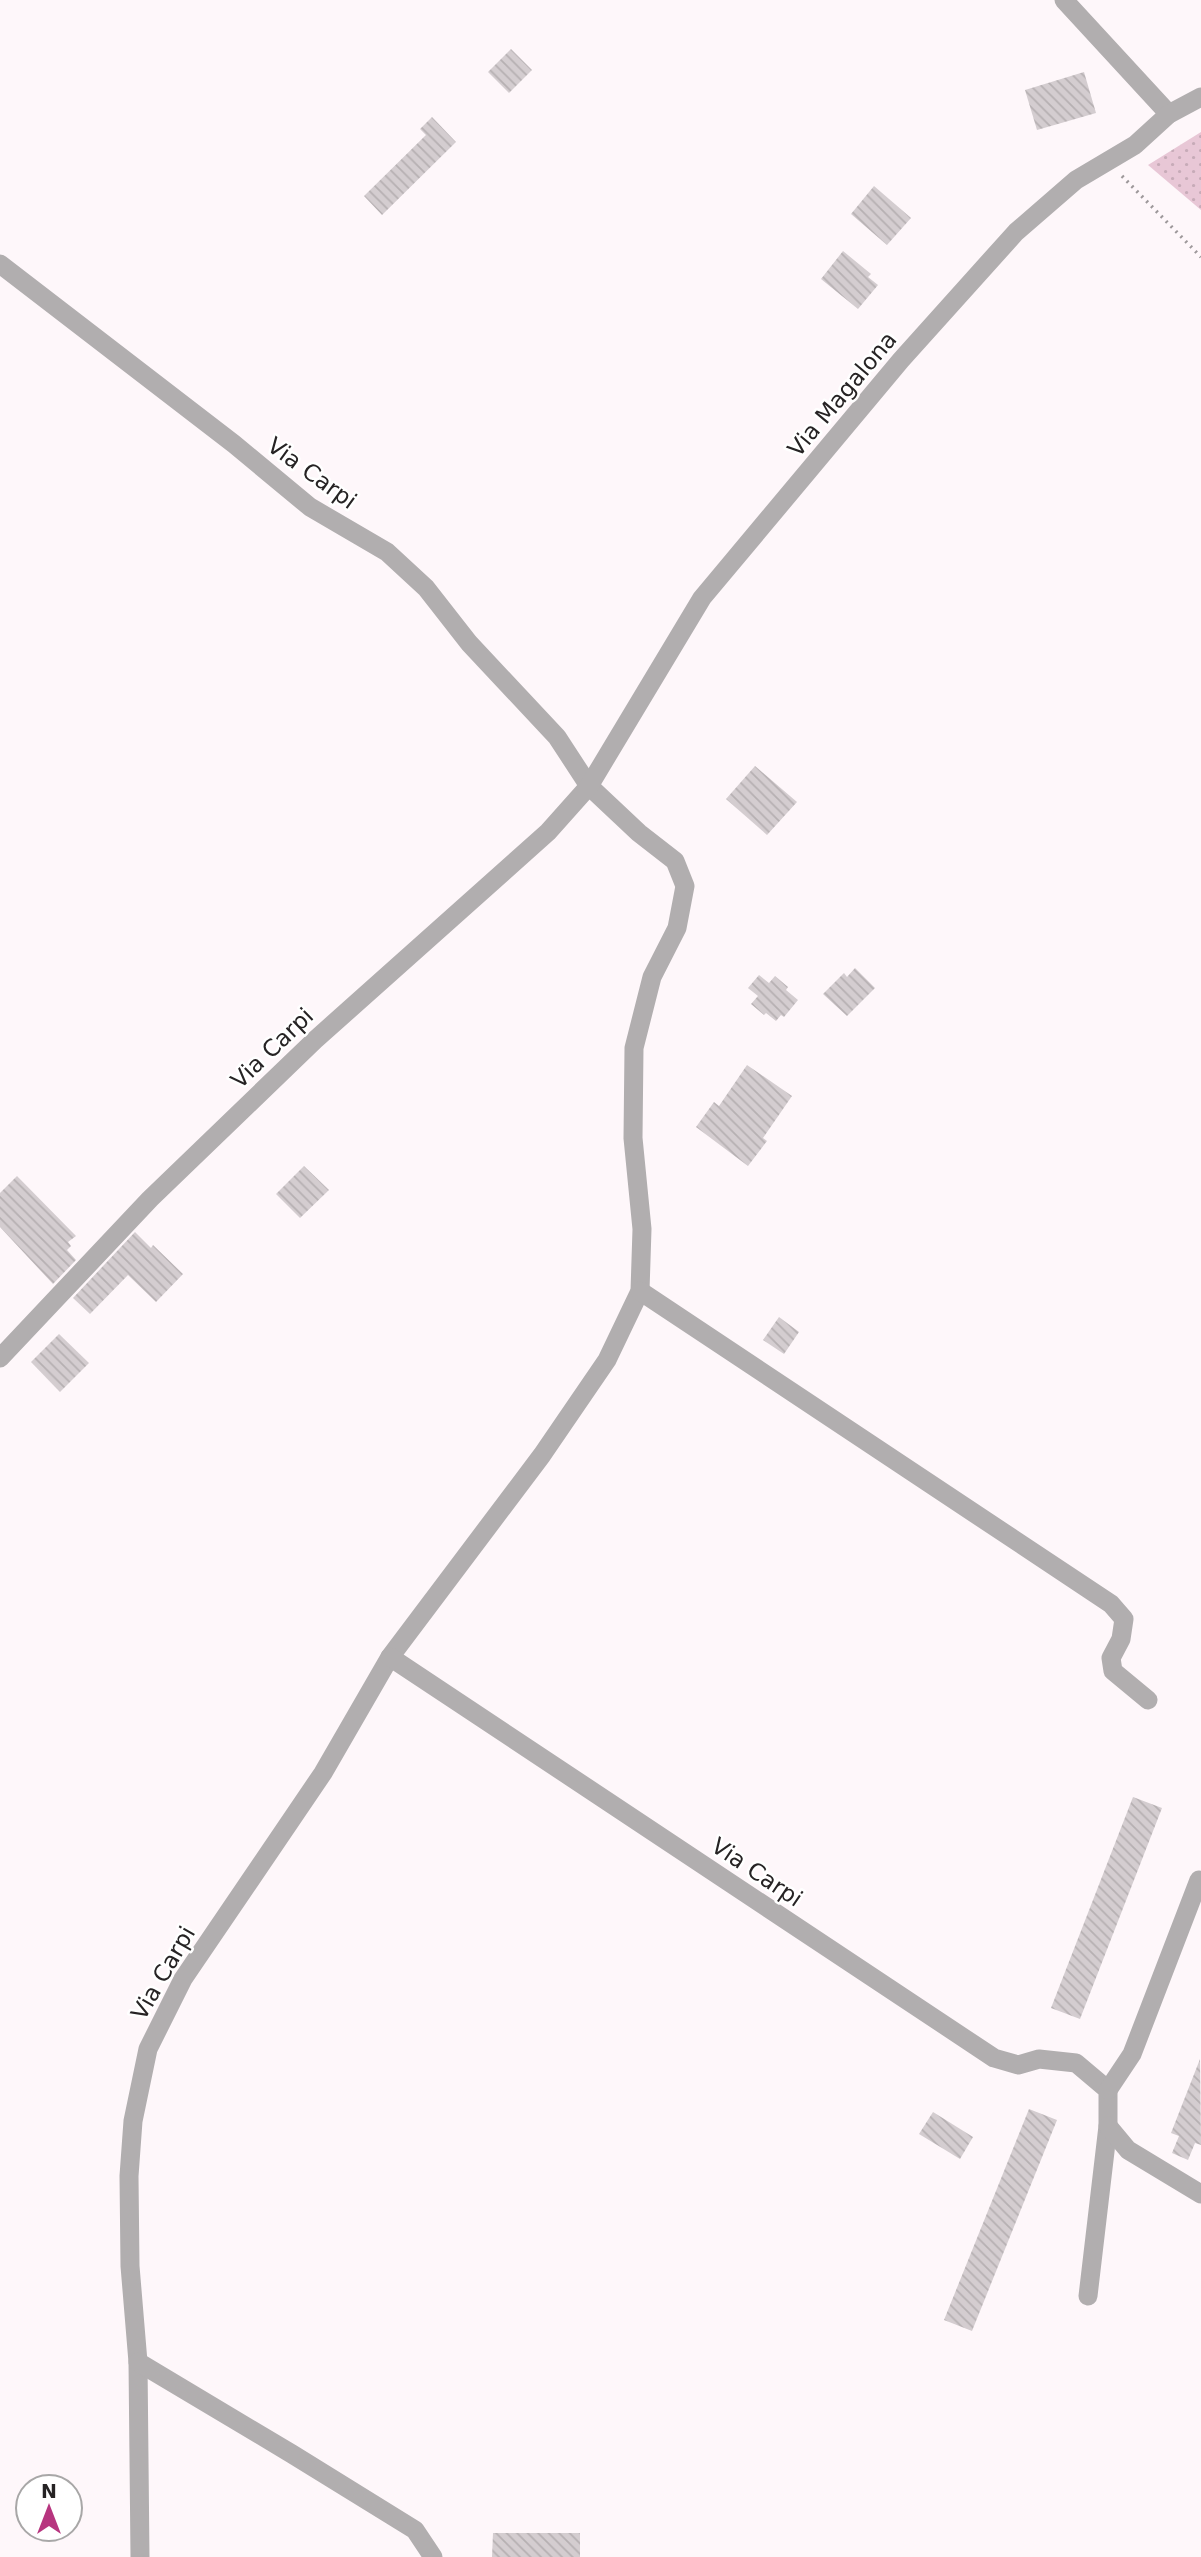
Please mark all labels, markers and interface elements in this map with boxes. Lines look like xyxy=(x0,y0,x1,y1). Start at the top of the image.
street label: Via Magalona xyxy=(782,326,902,462)
street label: Via Carpi xyxy=(262,432,362,514)
street label: Via Carpi xyxy=(226,1003,318,1093)
street label: Via Carpi xyxy=(707,1832,807,1912)
street label: Via Carpi xyxy=(126,1922,200,2024)
north arrow xyxy=(14,2473,84,2543)
text: N xyxy=(41,2480,57,2502)

